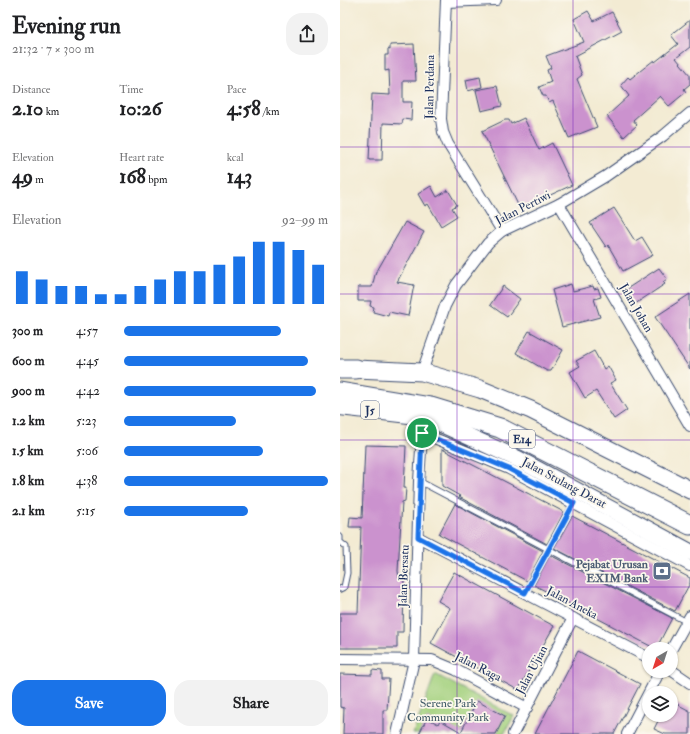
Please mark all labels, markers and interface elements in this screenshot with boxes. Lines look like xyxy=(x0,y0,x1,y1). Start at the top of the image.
text: Evening run xyxy=(12,12,121,40)
button: share xyxy=(286,13,328,55)
text: 21:32 · 7 × 300 m xyxy=(12,41,94,57)
street label: Jalan Perdana xyxy=(422,54,438,120)
text: Distance xyxy=(12,83,50,96)
text: Time xyxy=(119,83,143,96)
text: Pace xyxy=(227,83,246,96)
text: 2.10 xyxy=(12,96,43,121)
text: 10:26 xyxy=(119,96,162,121)
text: 4:58 xyxy=(227,96,261,121)
text: km xyxy=(43,105,59,118)
text: /km xyxy=(261,105,280,118)
text: Elevation xyxy=(12,151,54,164)
text: Heart rate xyxy=(119,151,164,164)
text: kcal xyxy=(227,151,244,164)
text: 49 xyxy=(12,164,33,189)
text: 168 xyxy=(119,164,146,189)
text: 143 xyxy=(227,164,252,189)
text: m xyxy=(33,173,44,186)
text: bpm xyxy=(146,173,168,186)
street label: Jalan Pertiwi xyxy=(492,188,553,229)
text: Elevation xyxy=(12,212,62,228)
text: 92–99 m xyxy=(282,212,328,228)
street label: Jalan Johan xyxy=(615,280,656,335)
text: 300 m xyxy=(12,323,43,339)
text: 4:57 xyxy=(76,323,98,339)
text: 600 m xyxy=(12,353,45,369)
text: 4:45 xyxy=(76,353,99,369)
text: 900 m xyxy=(12,383,45,399)
text: 4:42 xyxy=(76,383,100,399)
road number: J5 xyxy=(361,401,379,419)
text: 1.2 km xyxy=(12,413,45,429)
text: 5:23 xyxy=(76,413,97,429)
pin xyxy=(405,416,439,450)
icon: arrive xyxy=(411,422,433,444)
road number: E14 xyxy=(509,430,535,448)
text: 1.5 km xyxy=(12,443,44,459)
text: 5:06 xyxy=(76,443,98,459)
street label: Jalan Stulang Darat xyxy=(518,454,609,512)
text: 1.8 km xyxy=(12,473,44,489)
text: 4:38 xyxy=(76,473,97,489)
text: 2.1 km xyxy=(12,503,45,519)
text: 5:15 xyxy=(76,503,95,519)
street label: Jalan Bersatu xyxy=(395,544,413,609)
place label: Pejabat Urusan EXIM Bank xyxy=(576,557,649,586)
bank icon: Pejabat Urusan EXIM Bank xyxy=(651,560,673,582)
street label: Jalan Aneka xyxy=(543,583,601,623)
north arrow xyxy=(642,642,678,678)
map controls xyxy=(642,642,678,722)
street label: Jalan Ujian xyxy=(512,643,551,698)
street label: Jalan Raga xyxy=(451,648,505,686)
button: Save xyxy=(12,680,166,726)
button: Share xyxy=(174,680,328,726)
button: layers xyxy=(642,686,678,722)
park label: Serene Park Community Park xyxy=(407,696,489,725)

